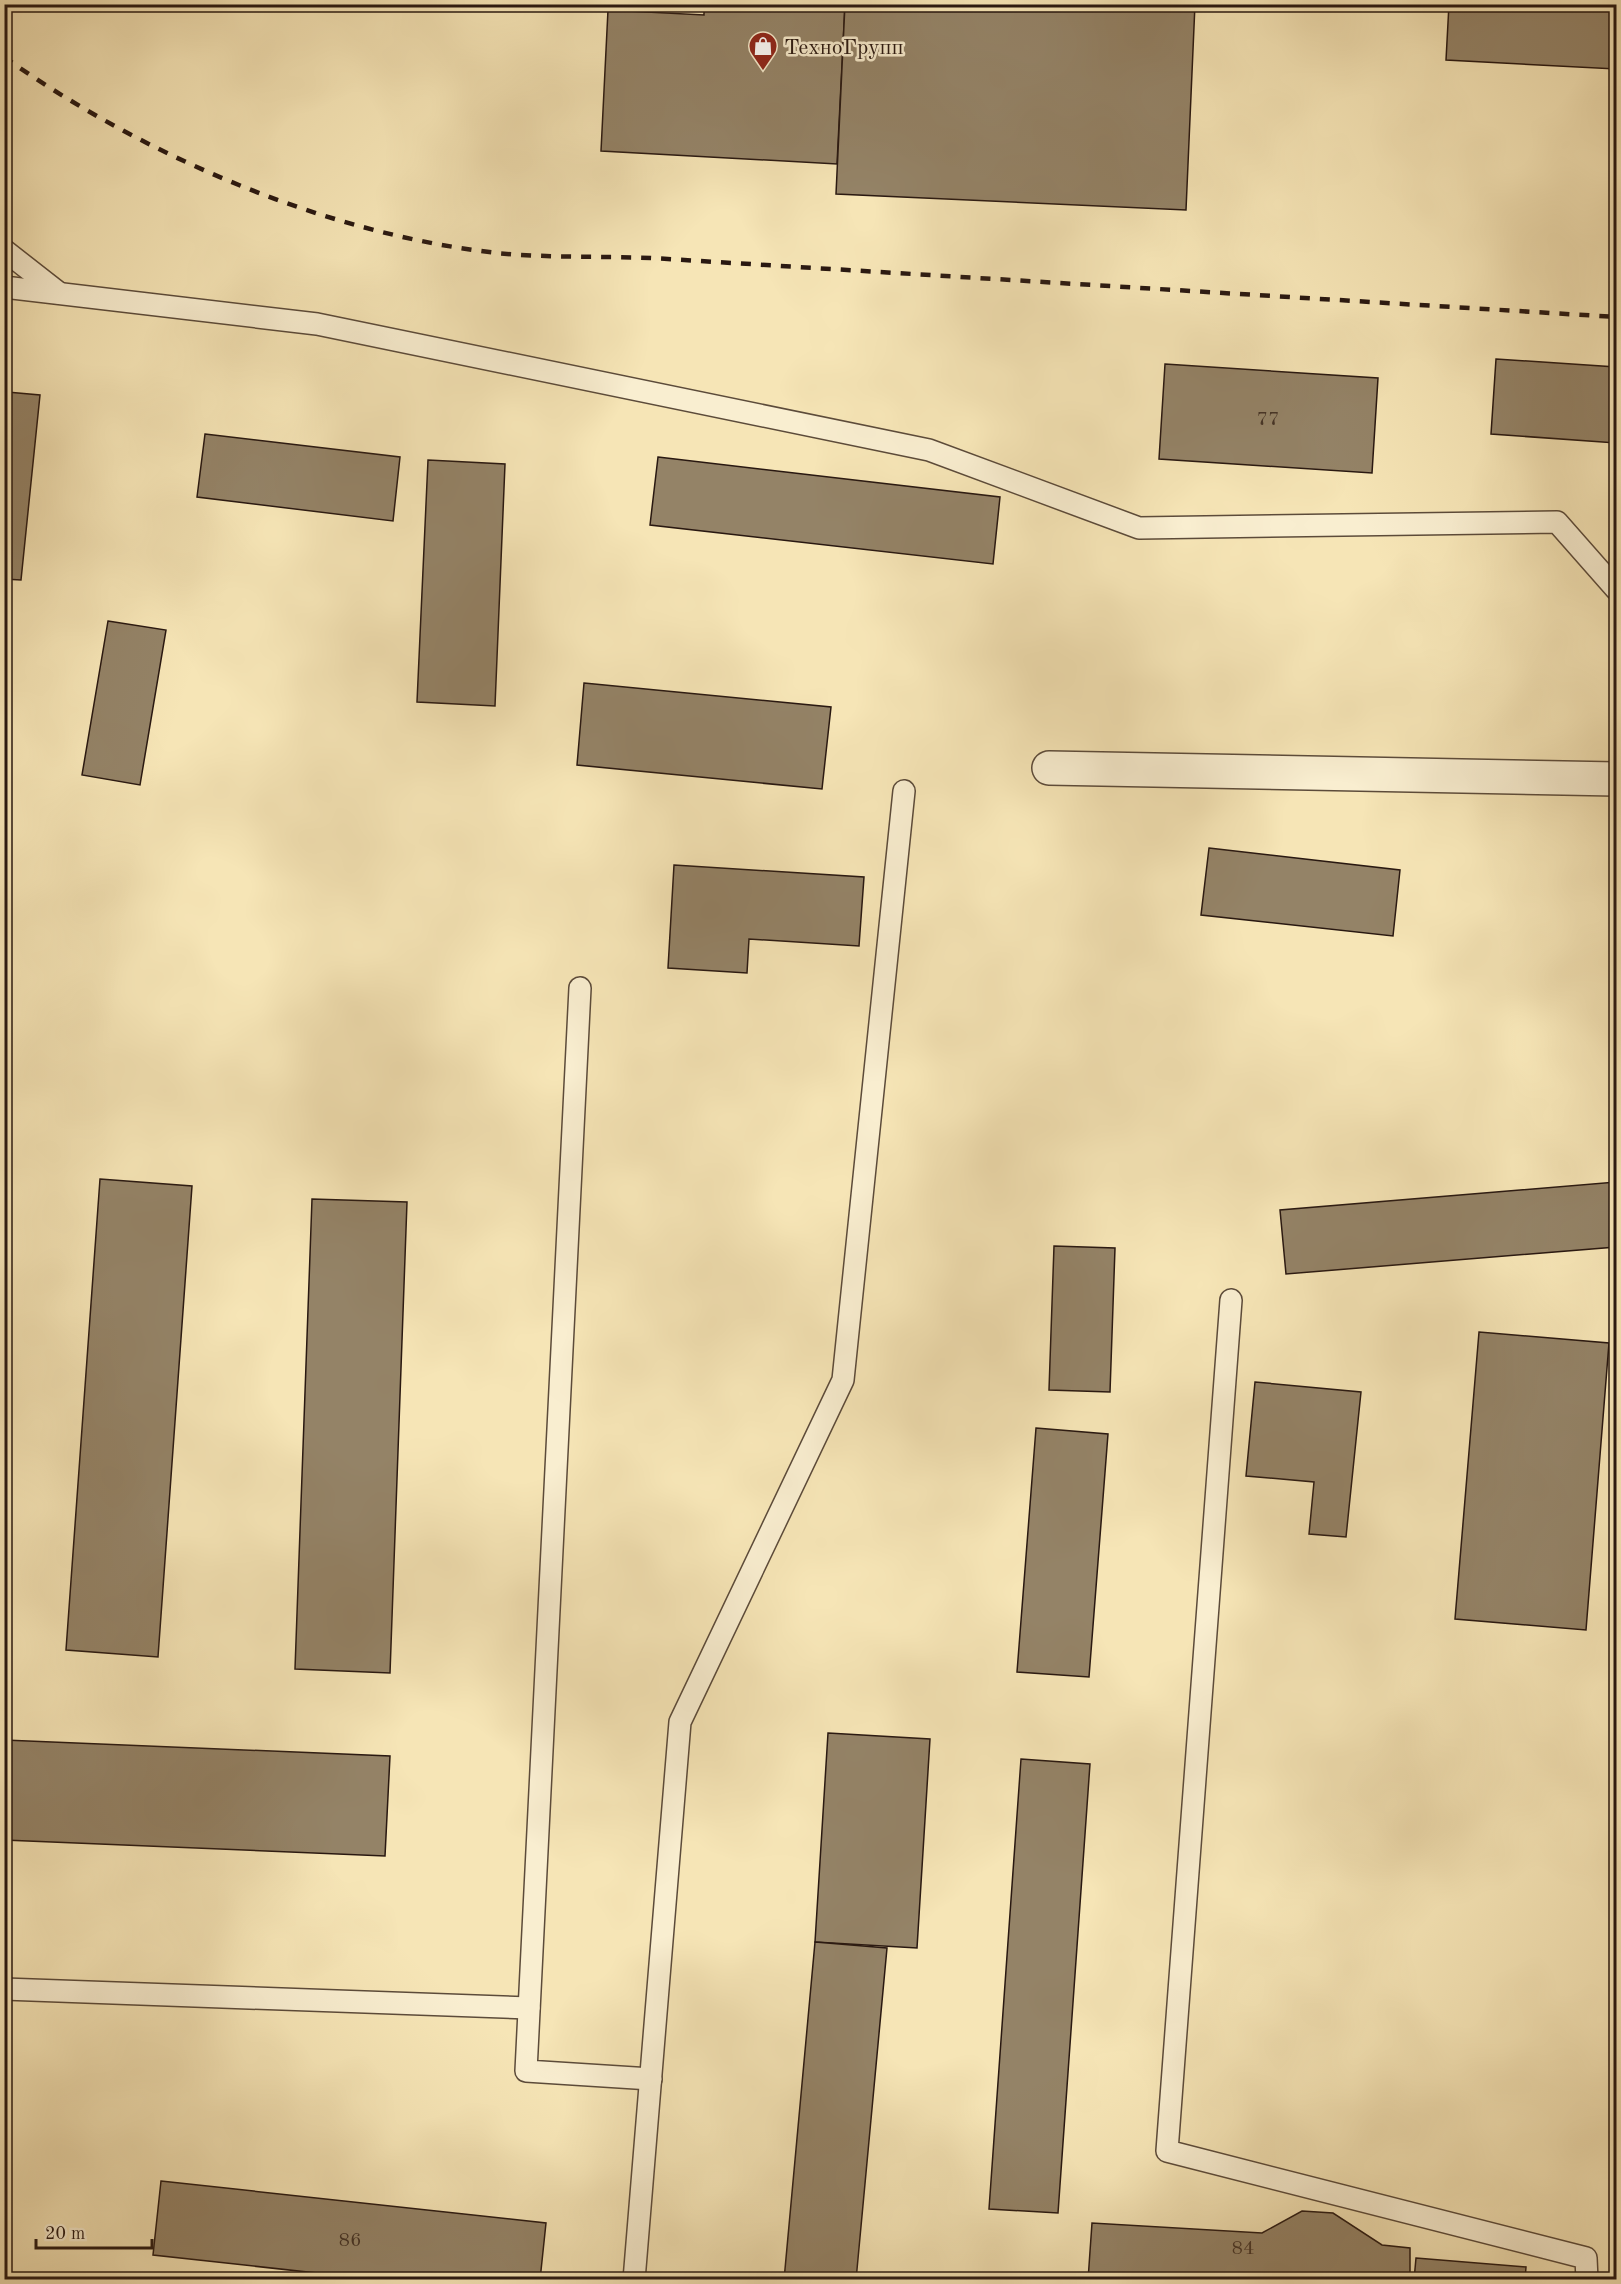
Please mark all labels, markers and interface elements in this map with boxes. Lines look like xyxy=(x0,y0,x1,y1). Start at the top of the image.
shop icon: ТехноГрупп xyxy=(747,30,779,72)
place label: ТехноГрупп xyxy=(784,37,904,59)
house number: 77 xyxy=(1256,410,1280,430)
scale bar xyxy=(36,2212,152,2250)
text: 20 m xyxy=(45,2225,85,2243)
house number: 86 xyxy=(338,2231,362,2251)
house number: 84 xyxy=(1231,2239,1255,2259)

